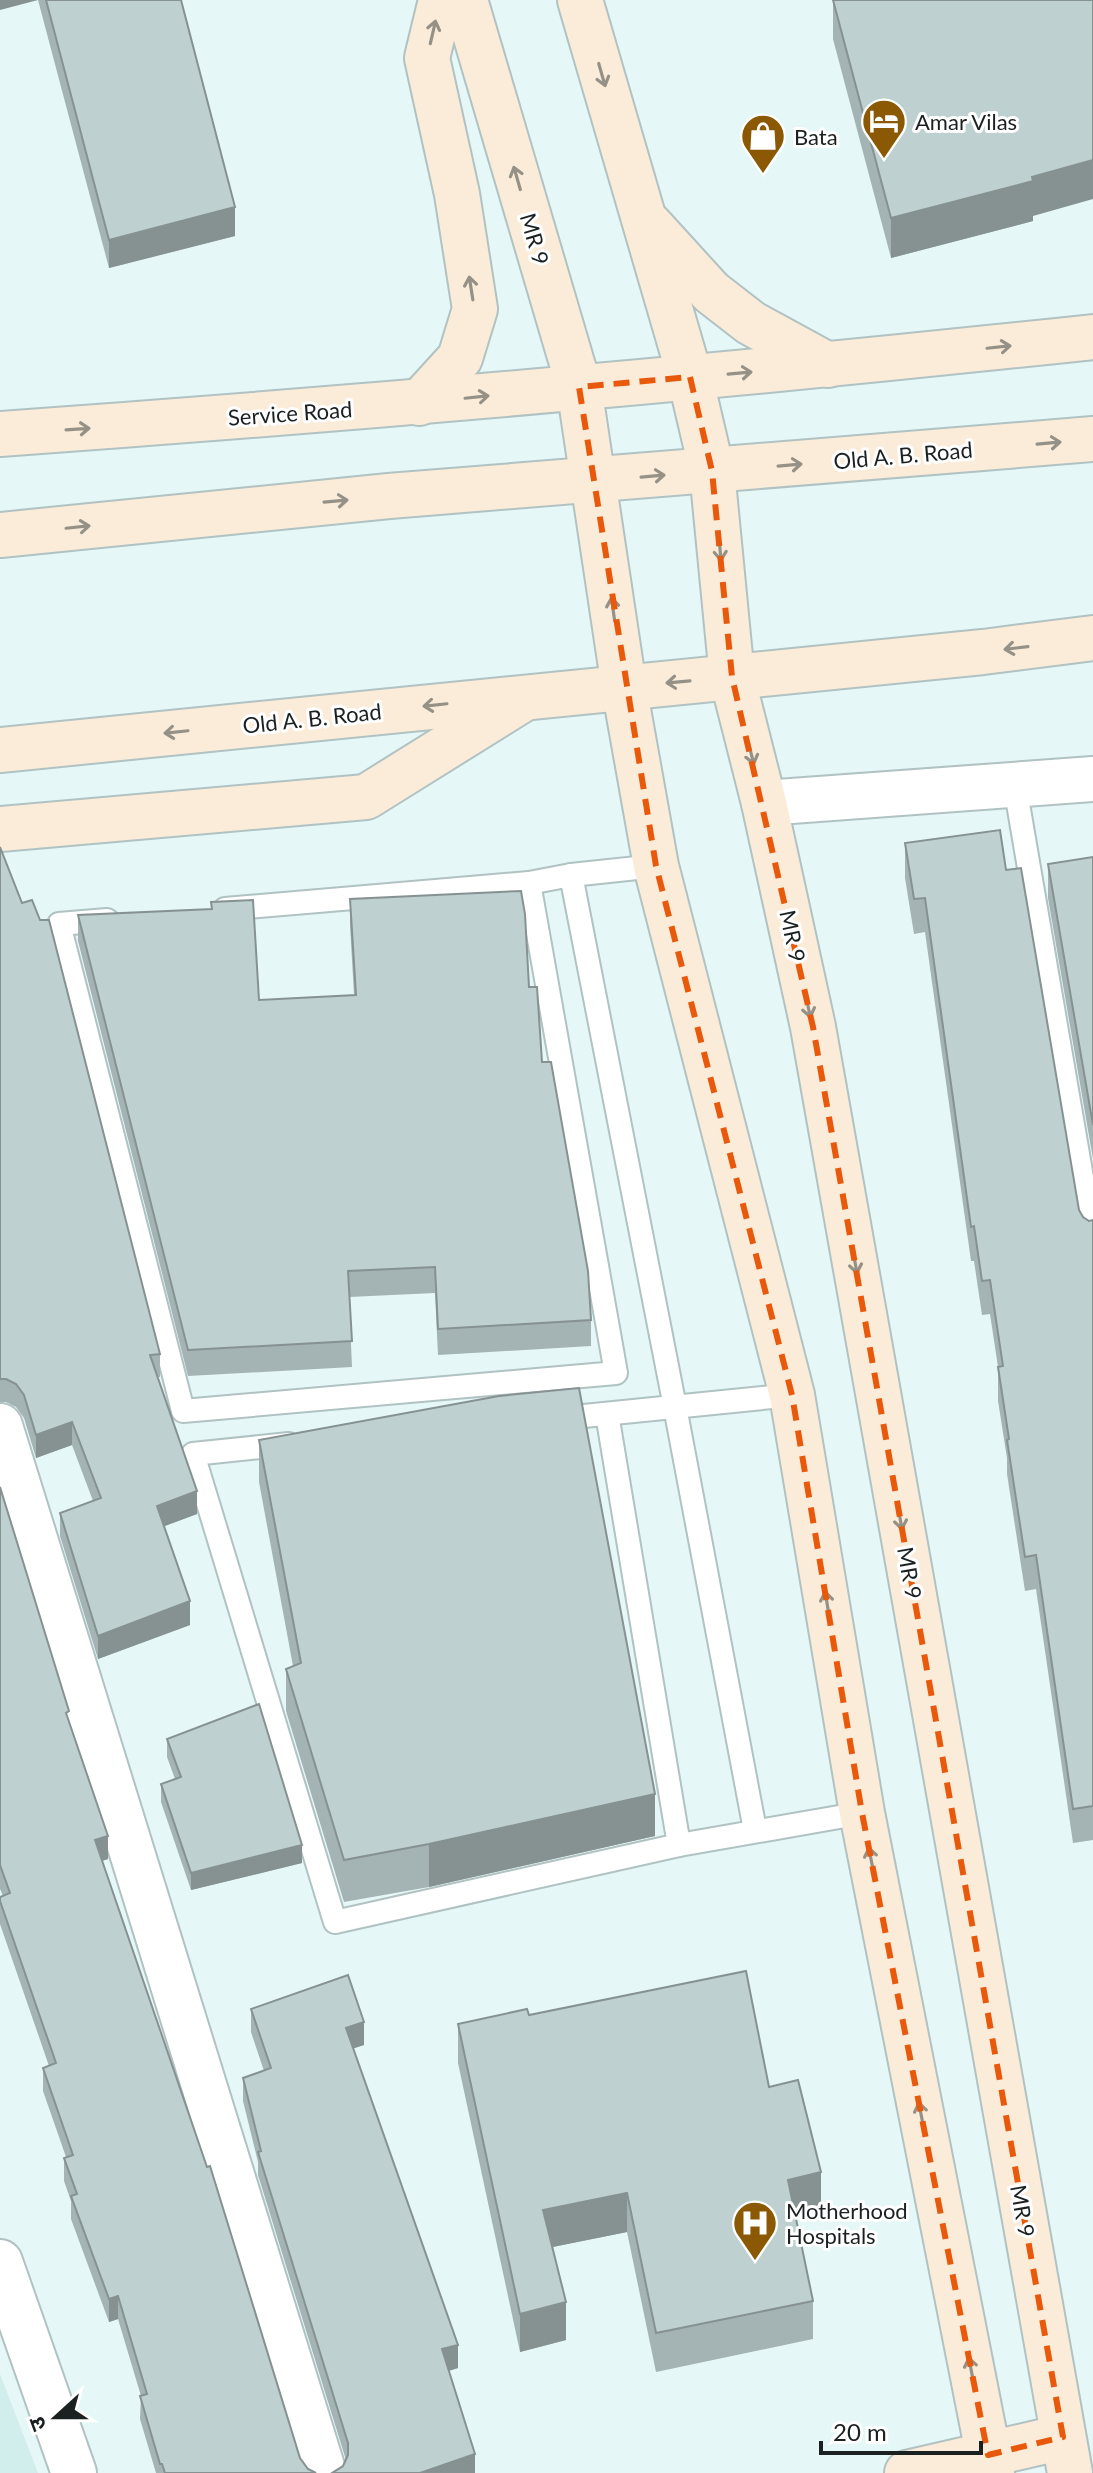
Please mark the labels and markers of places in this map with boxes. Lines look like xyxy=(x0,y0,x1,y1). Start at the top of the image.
hotel icon: Amar Vilas xyxy=(860,97,908,160)
place label: Amar Vilas xyxy=(915,108,1017,135)
shop icon: Bata xyxy=(739,112,787,175)
place label: Bata xyxy=(794,123,838,150)
place label: Motherhood Hospitals xyxy=(786,2197,908,2249)
hospital icon: Motherhood Hospitals xyxy=(731,2199,779,2262)

